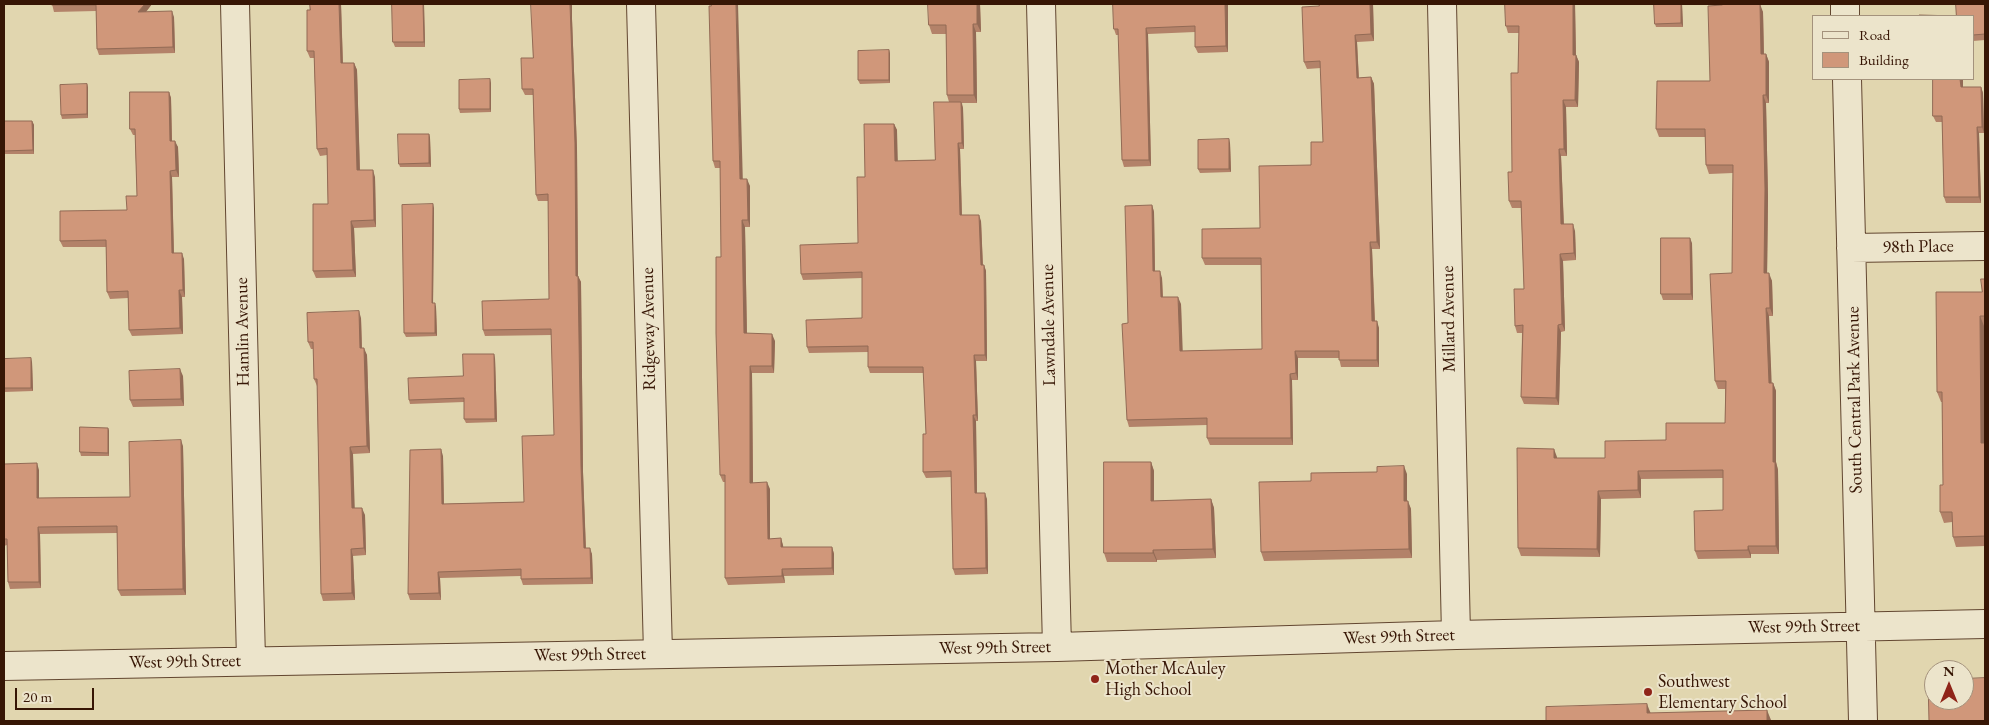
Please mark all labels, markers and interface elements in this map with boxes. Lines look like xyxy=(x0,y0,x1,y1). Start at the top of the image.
legend xyxy=(1812,15,1974,80)
text: Road xyxy=(1859,25,1890,44)
text: Building xyxy=(1859,50,1909,69)
street label: 98th Place xyxy=(1882,236,1954,258)
street label: Lawndale Avenue xyxy=(1037,264,1061,386)
street label: Millard Avenue xyxy=(1437,265,1461,373)
street label: Ridgeway Avenue xyxy=(637,267,661,391)
street label: Hamlin Avenue xyxy=(231,277,255,387)
street label: South Central Park Avenue xyxy=(1843,306,1867,494)
street label: West 99th Street xyxy=(1748,615,1860,639)
street label: West 99th Street xyxy=(1343,624,1455,650)
street label: West 99th Street xyxy=(939,636,1051,660)
street label: West 99th Street xyxy=(534,643,646,667)
street label: West 99th Street xyxy=(129,650,241,674)
place label: Mother McAuley High School xyxy=(1105,658,1226,701)
north arrow xyxy=(1924,660,1974,710)
text: N xyxy=(1943,662,1955,680)
place label: Southwest Elementary School xyxy=(1658,671,1787,714)
marker: Mother McAuley High School xyxy=(1089,673,1101,685)
scale bar xyxy=(18,678,96,710)
marker: Southwest Elementary School xyxy=(1642,686,1654,698)
text: 20 m xyxy=(23,687,52,706)

